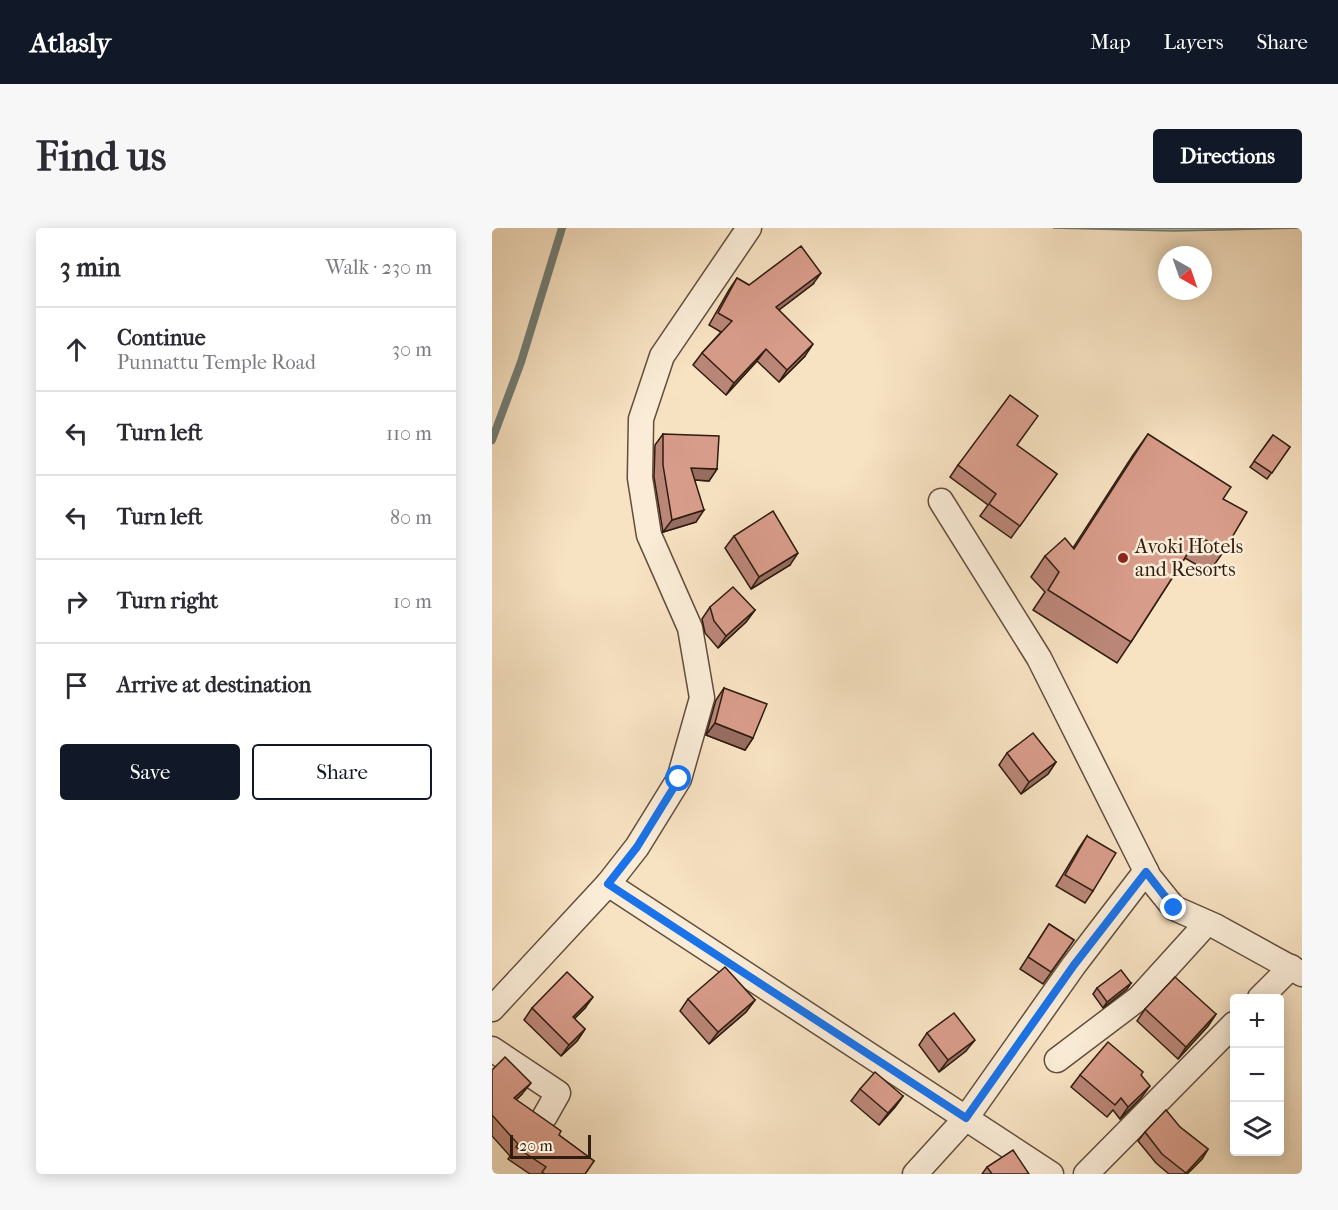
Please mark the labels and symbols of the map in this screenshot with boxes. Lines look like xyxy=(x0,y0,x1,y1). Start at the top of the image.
north arrow xyxy=(1158,246,1212,300)
place label: Avoki Hotels and Resorts xyxy=(1134,535,1243,581)
marker: Avoki Hotels and Resorts xyxy=(1116,551,1130,565)
route start xyxy=(665,765,691,791)
route end xyxy=(1160,894,1186,920)
scale bar xyxy=(510,1132,591,1160)

